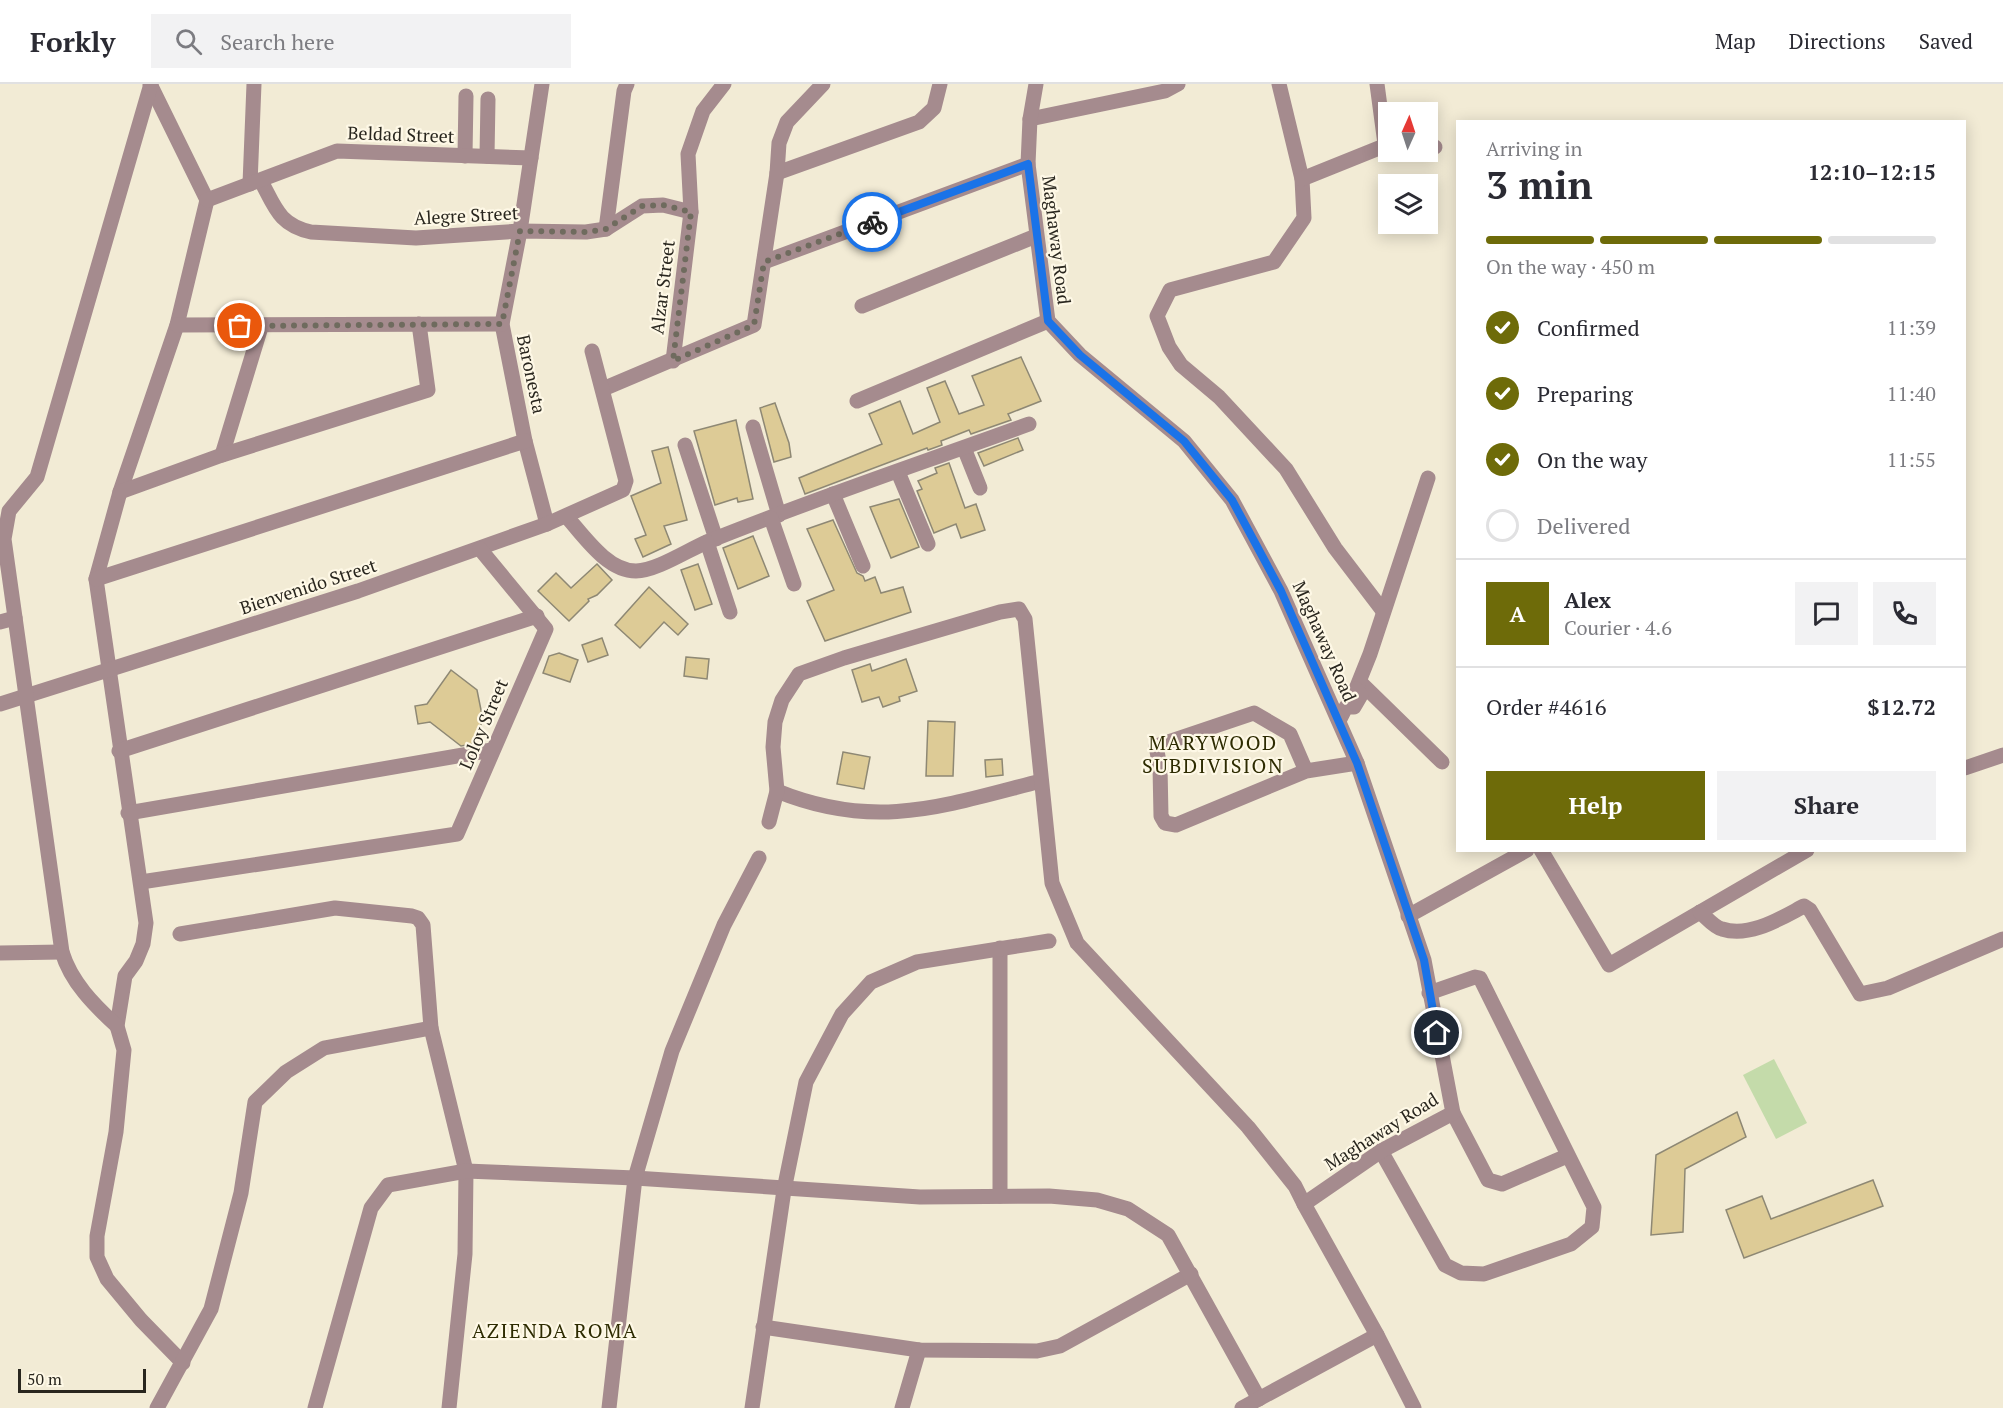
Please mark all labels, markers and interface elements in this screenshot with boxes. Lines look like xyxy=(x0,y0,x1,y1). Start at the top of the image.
search box xyxy=(151,14,571,68)
text: Forkly xyxy=(30,23,115,60)
icon: search xyxy=(172,25,205,58)
text: Search here xyxy=(220,27,335,56)
text: Map xyxy=(1715,27,1756,55)
text: Directions xyxy=(1789,27,1886,55)
text: Saved xyxy=(1919,27,1973,55)
north arrow xyxy=(1378,102,1438,162)
map controls xyxy=(1378,102,1438,234)
street label: Beldad Street xyxy=(347,120,455,148)
text: Arriving in xyxy=(1486,135,1582,162)
text: 12:10–12:15 xyxy=(1808,157,1936,186)
text: 3 min xyxy=(1486,158,1593,210)
street label: Maghaway Road xyxy=(1037,174,1077,306)
button: layers xyxy=(1378,174,1438,234)
courier xyxy=(842,192,902,252)
street label: Alegre Street xyxy=(413,200,519,230)
icon: bike xyxy=(856,206,889,239)
street label: Alzar Street xyxy=(644,238,680,336)
text: On the way · 450 m xyxy=(1486,253,1655,280)
pin xyxy=(214,300,265,351)
icon: bag xyxy=(223,309,256,342)
icon: check xyxy=(1486,311,1519,344)
text: Confirmed xyxy=(1537,313,1640,342)
text: 11:39 xyxy=(1887,314,1936,341)
street label: Baronesta xyxy=(512,332,552,416)
icon: check xyxy=(1486,377,1519,410)
text: Preparing xyxy=(1537,379,1633,408)
text: 11:40 xyxy=(1887,380,1936,407)
icon: check xyxy=(1486,443,1519,476)
text: On the way xyxy=(1537,445,1647,474)
text: 11:55 xyxy=(1887,446,1936,473)
text: Delivered xyxy=(1537,511,1630,540)
street label: Bienvenido Street xyxy=(237,552,380,619)
street label: Maghaway Road xyxy=(1288,577,1362,705)
button: chat xyxy=(1795,582,1858,645)
button: phone xyxy=(1873,582,1936,645)
text: Alex xyxy=(1564,585,1611,614)
text: A xyxy=(1509,599,1526,628)
text: Courier · 4.6 xyxy=(1564,614,1672,641)
street label: Loloy Street xyxy=(453,675,513,773)
text: Order #4616 xyxy=(1486,692,1606,721)
text: $12.72 xyxy=(1867,692,1936,721)
district label: MARYWOOD SUBDIVISION xyxy=(1142,729,1284,779)
button: Help xyxy=(1486,771,1705,840)
button: Share xyxy=(1717,771,1936,840)
pin xyxy=(1411,1007,1462,1058)
icon: home xyxy=(1420,1016,1453,1049)
street label: Maghaway Road xyxy=(1320,1086,1442,1176)
district label: AZIENDA ROMA xyxy=(472,1317,638,1344)
scale bar xyxy=(18,1366,146,1394)
text: 50 m xyxy=(27,1368,62,1390)

